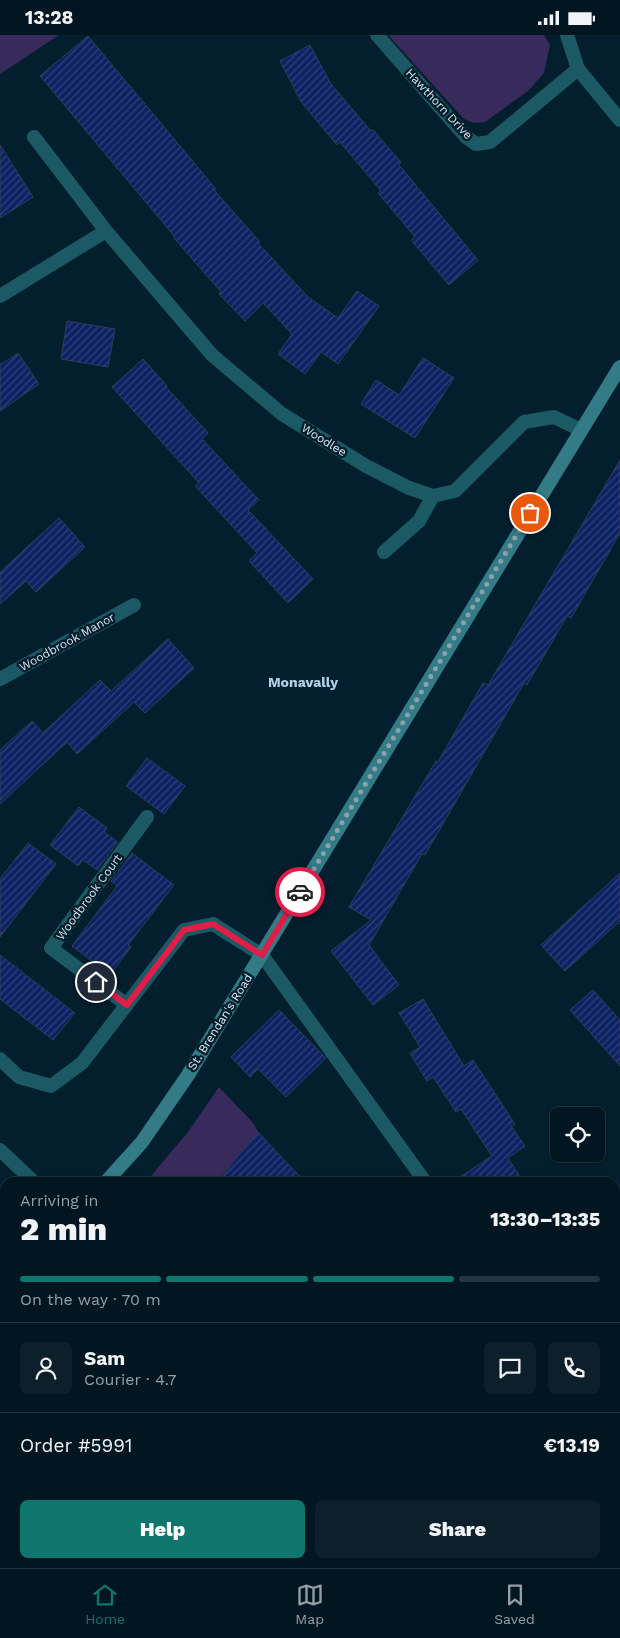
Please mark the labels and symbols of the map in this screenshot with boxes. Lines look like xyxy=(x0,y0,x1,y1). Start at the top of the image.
street label: Hawthorn Drive xyxy=(403,66,475,142)
street label: Woodlee xyxy=(299,421,349,459)
pin xyxy=(509,492,551,534)
street label: Woodbrook Manor xyxy=(17,610,117,674)
district label: Monavally xyxy=(268,674,338,690)
street label: Woodbrook Court xyxy=(53,851,125,943)
courier xyxy=(275,867,325,917)
pin xyxy=(75,961,117,1003)
street label: St. Brendan's Road xyxy=(185,971,255,1073)

